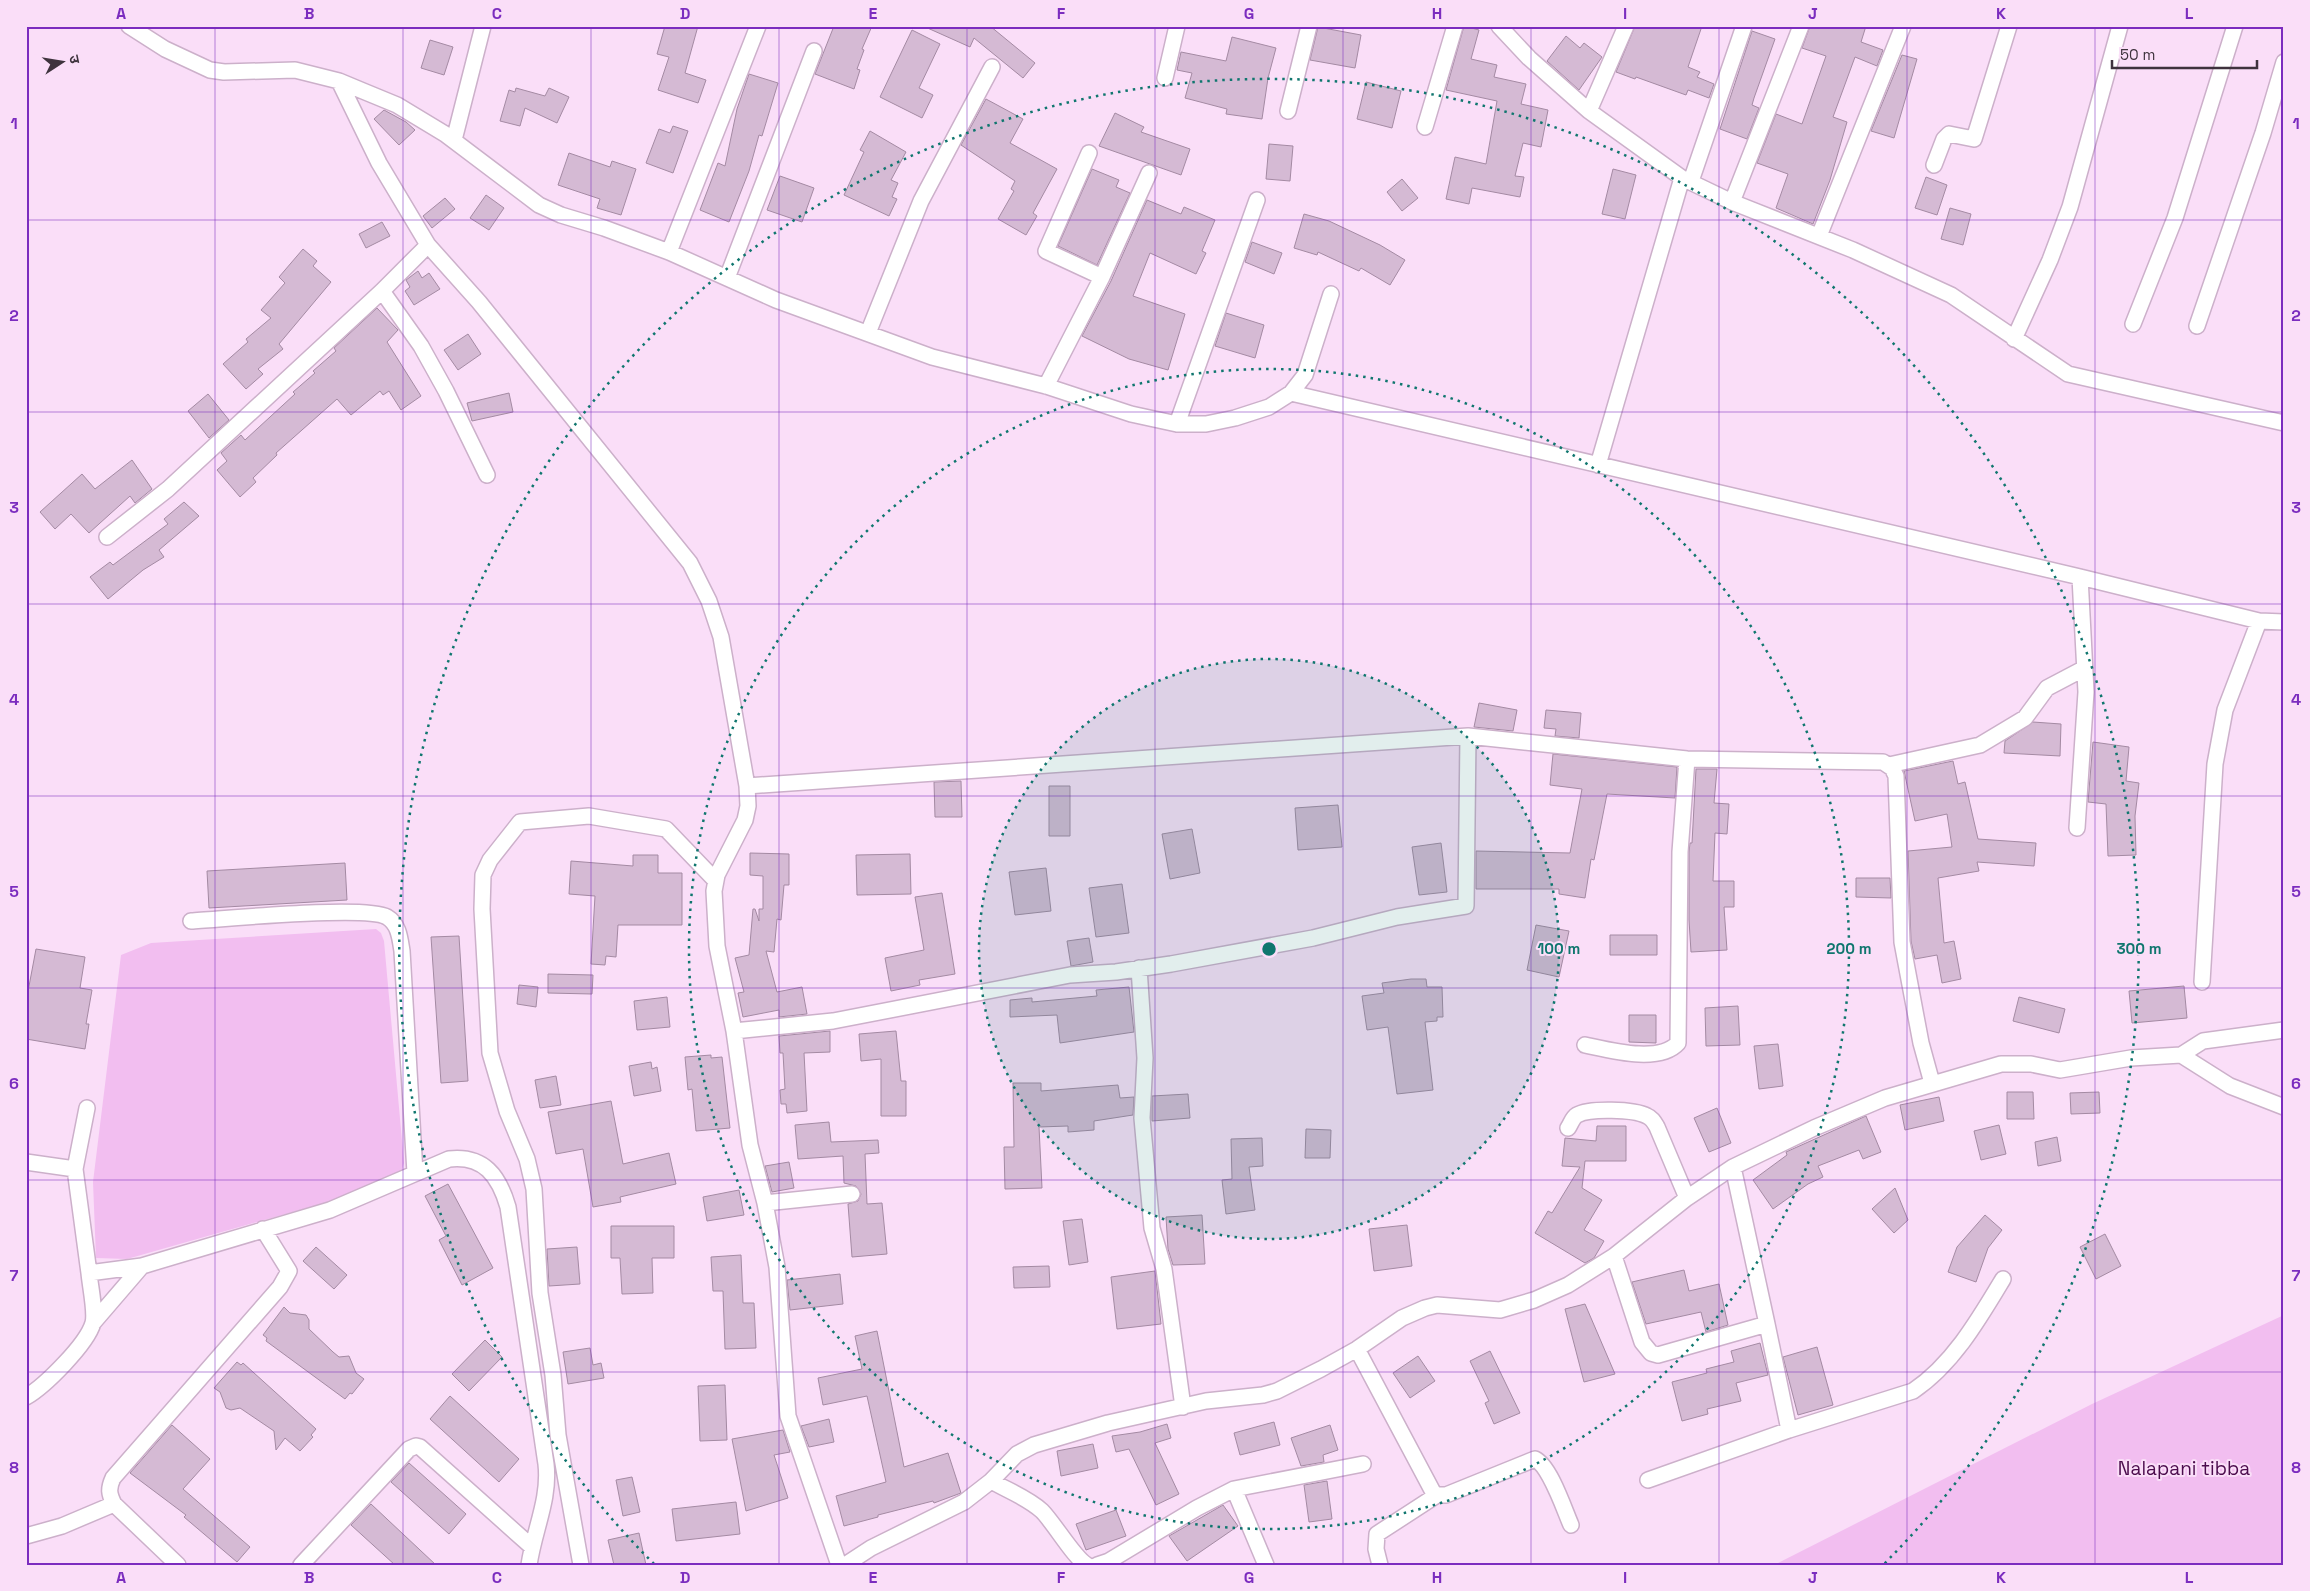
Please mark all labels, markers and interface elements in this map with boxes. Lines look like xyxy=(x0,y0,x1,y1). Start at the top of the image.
text: A xyxy=(116,3,126,24)
text: B xyxy=(304,3,314,24)
text: C xyxy=(492,3,502,24)
text: D xyxy=(680,3,690,24)
text: E xyxy=(869,3,878,24)
text: F xyxy=(1057,3,1066,24)
text: G xyxy=(1244,3,1254,24)
text: H xyxy=(1432,3,1442,24)
text: I xyxy=(1623,3,1627,24)
text: J xyxy=(1808,3,1818,24)
text: K xyxy=(1996,3,2006,24)
text: L xyxy=(2185,3,2194,24)
north arrow xyxy=(38,38,88,88)
scale bar xyxy=(2112,38,2258,70)
text: 50 m xyxy=(2120,45,2155,64)
text: उ xyxy=(65,53,85,66)
text: 1 xyxy=(10,113,18,134)
text: 1 xyxy=(2292,113,2300,134)
text: 2 xyxy=(9,305,19,326)
text: 2 xyxy=(2291,305,2301,326)
text: 3 xyxy=(9,497,19,518)
text: 3 xyxy=(2291,497,2301,518)
text: 4 xyxy=(9,689,19,710)
text: 4 xyxy=(2291,689,2301,710)
text: 5 xyxy=(9,881,19,902)
text: 5 xyxy=(2291,881,2301,902)
text: 100 m xyxy=(1538,939,1580,958)
text: 200 m xyxy=(1827,939,1871,958)
text: 300 m xyxy=(2116,939,2162,958)
centre of rings xyxy=(1260,940,1278,958)
text: 6 xyxy=(9,1073,19,1094)
text: 6 xyxy=(2291,1073,2301,1094)
text: 7 xyxy=(10,1265,19,1286)
text: 7 xyxy=(2292,1265,2301,1286)
park label: Nalapani tibba xyxy=(2118,1456,2250,1481)
text: 8 xyxy=(9,1457,19,1478)
text: 8 xyxy=(2291,1457,2301,1478)
text: A xyxy=(116,1567,126,1588)
text: B xyxy=(304,1567,314,1588)
text: C xyxy=(492,1567,502,1588)
text: D xyxy=(680,1567,690,1588)
text: E xyxy=(869,1567,878,1588)
text: F xyxy=(1057,1567,1066,1588)
text: G xyxy=(1244,1567,1254,1588)
text: H xyxy=(1432,1567,1442,1588)
text: I xyxy=(1623,1567,1627,1588)
text: J xyxy=(1808,1567,1818,1588)
text: K xyxy=(1996,1567,2006,1588)
text: L xyxy=(2185,1567,2194,1588)

